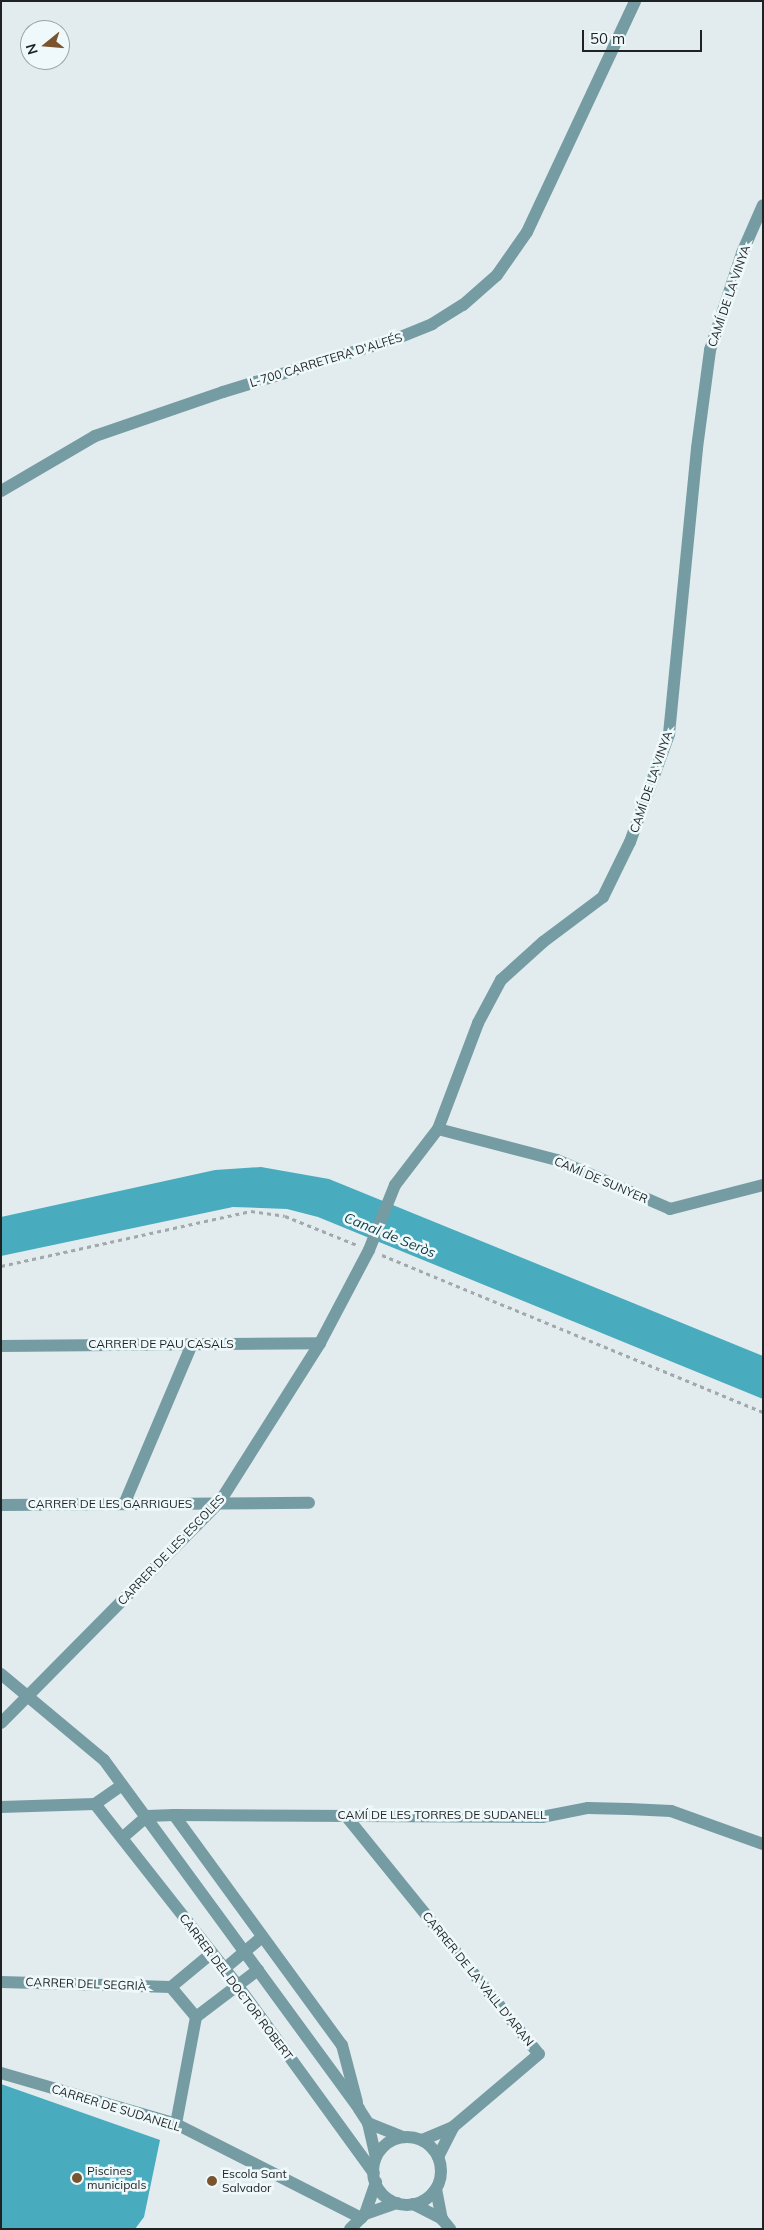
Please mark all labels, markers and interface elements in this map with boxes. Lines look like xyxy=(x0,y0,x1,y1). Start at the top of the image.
north arrow xyxy=(20,20,70,70)
scale bar xyxy=(584,20,704,52)
text: 50 m xyxy=(590,29,625,48)
text: N xyxy=(21,41,42,57)
street label: CAMÍ DE LA VINYA xyxy=(705,243,753,349)
street label: L-700 CARRETERA D'ALFÉS xyxy=(248,330,404,390)
street label: CAMÍ DE LA VINYA xyxy=(627,729,675,835)
street label: CAMÍ DE SUNYER xyxy=(552,1154,650,1206)
water label: Canal de Seròs xyxy=(342,1209,438,1261)
street label: CARRER DE PAU CASALS xyxy=(88,1337,234,1351)
street label: CARRER DE LES ESCOLES xyxy=(115,1492,227,1608)
street label: CARRER DE LES GARRIGUES xyxy=(28,1497,192,1511)
street label: CAMÍ DE LES TORRES DE SUDANELL xyxy=(338,1808,546,1822)
street label: CARRER DE LA VALL D'ARAN xyxy=(419,1909,537,2049)
street label: CARRER DEL DOCTOR ROBERT xyxy=(176,1911,296,2063)
street label: CARRER DEL SEGRIÀ xyxy=(25,1975,147,1993)
street label: CARRER DE SUDANELL xyxy=(50,2082,182,2134)
place label: Piscines municipals xyxy=(87,2164,146,2192)
place label: Escola Sant Salvador xyxy=(222,2167,287,2195)
marker: Piscines municipals xyxy=(71,2172,83,2184)
marker: Escola Sant Salvador xyxy=(206,2175,218,2187)

